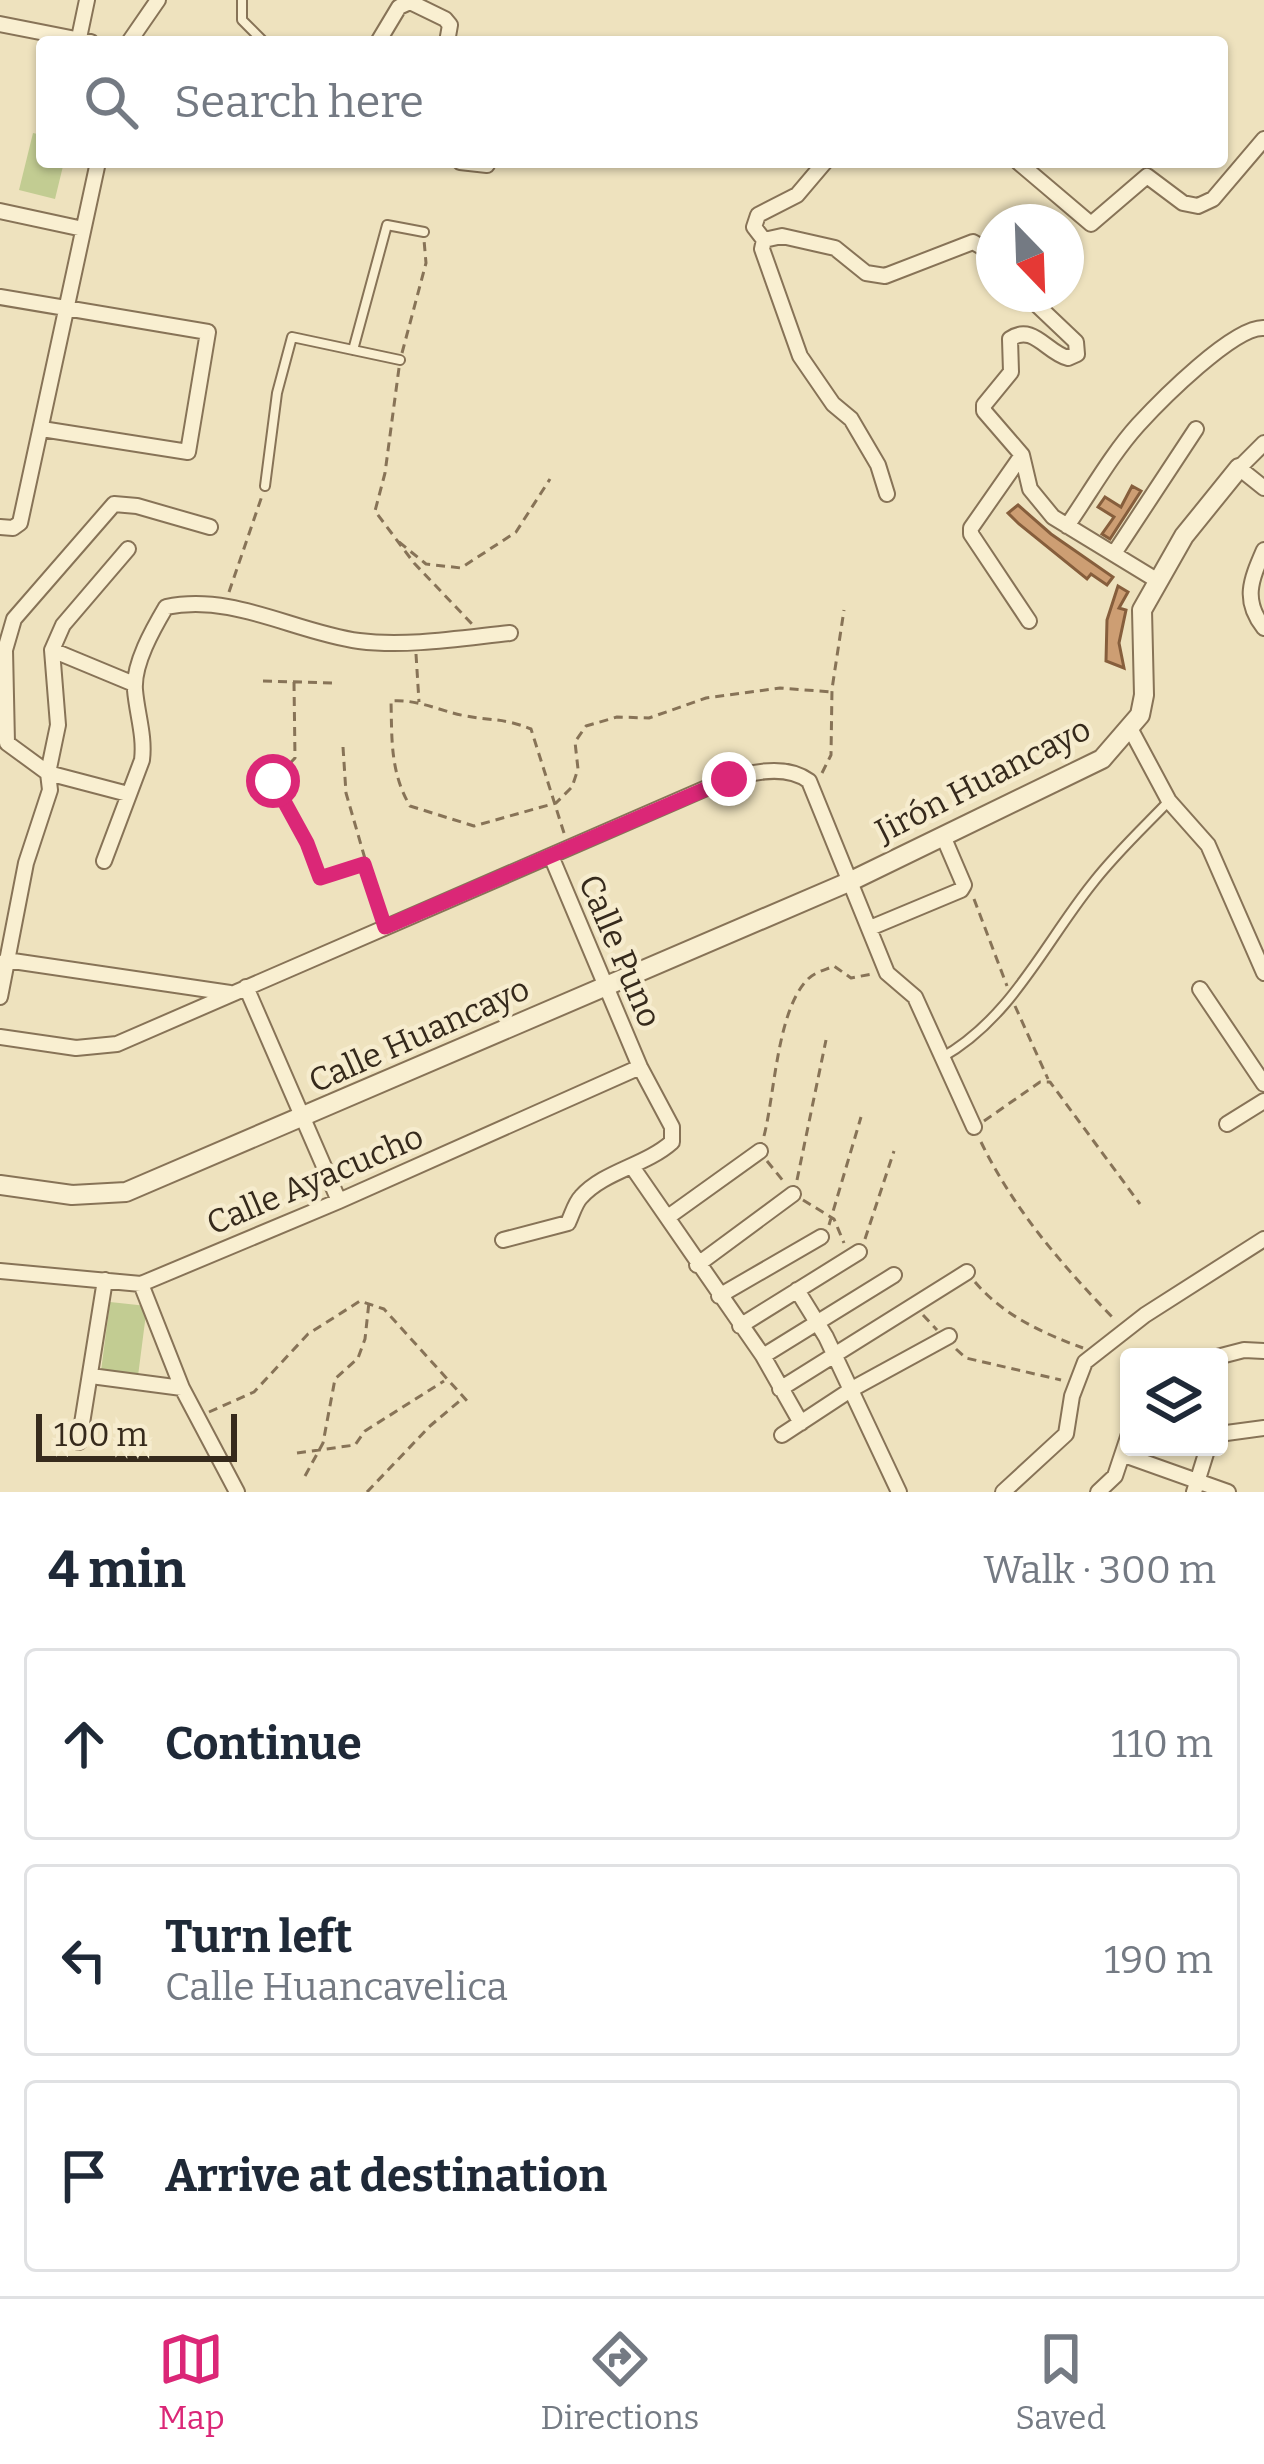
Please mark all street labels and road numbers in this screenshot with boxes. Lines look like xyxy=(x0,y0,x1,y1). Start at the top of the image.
street label: Jirón Huancayo xyxy=(868,709,1097,852)
street label: Calle Puno xyxy=(570,869,670,1033)
street label: Calle Huancayo xyxy=(303,969,535,1101)
street label: Calle Ayacucho xyxy=(201,1116,429,1244)

